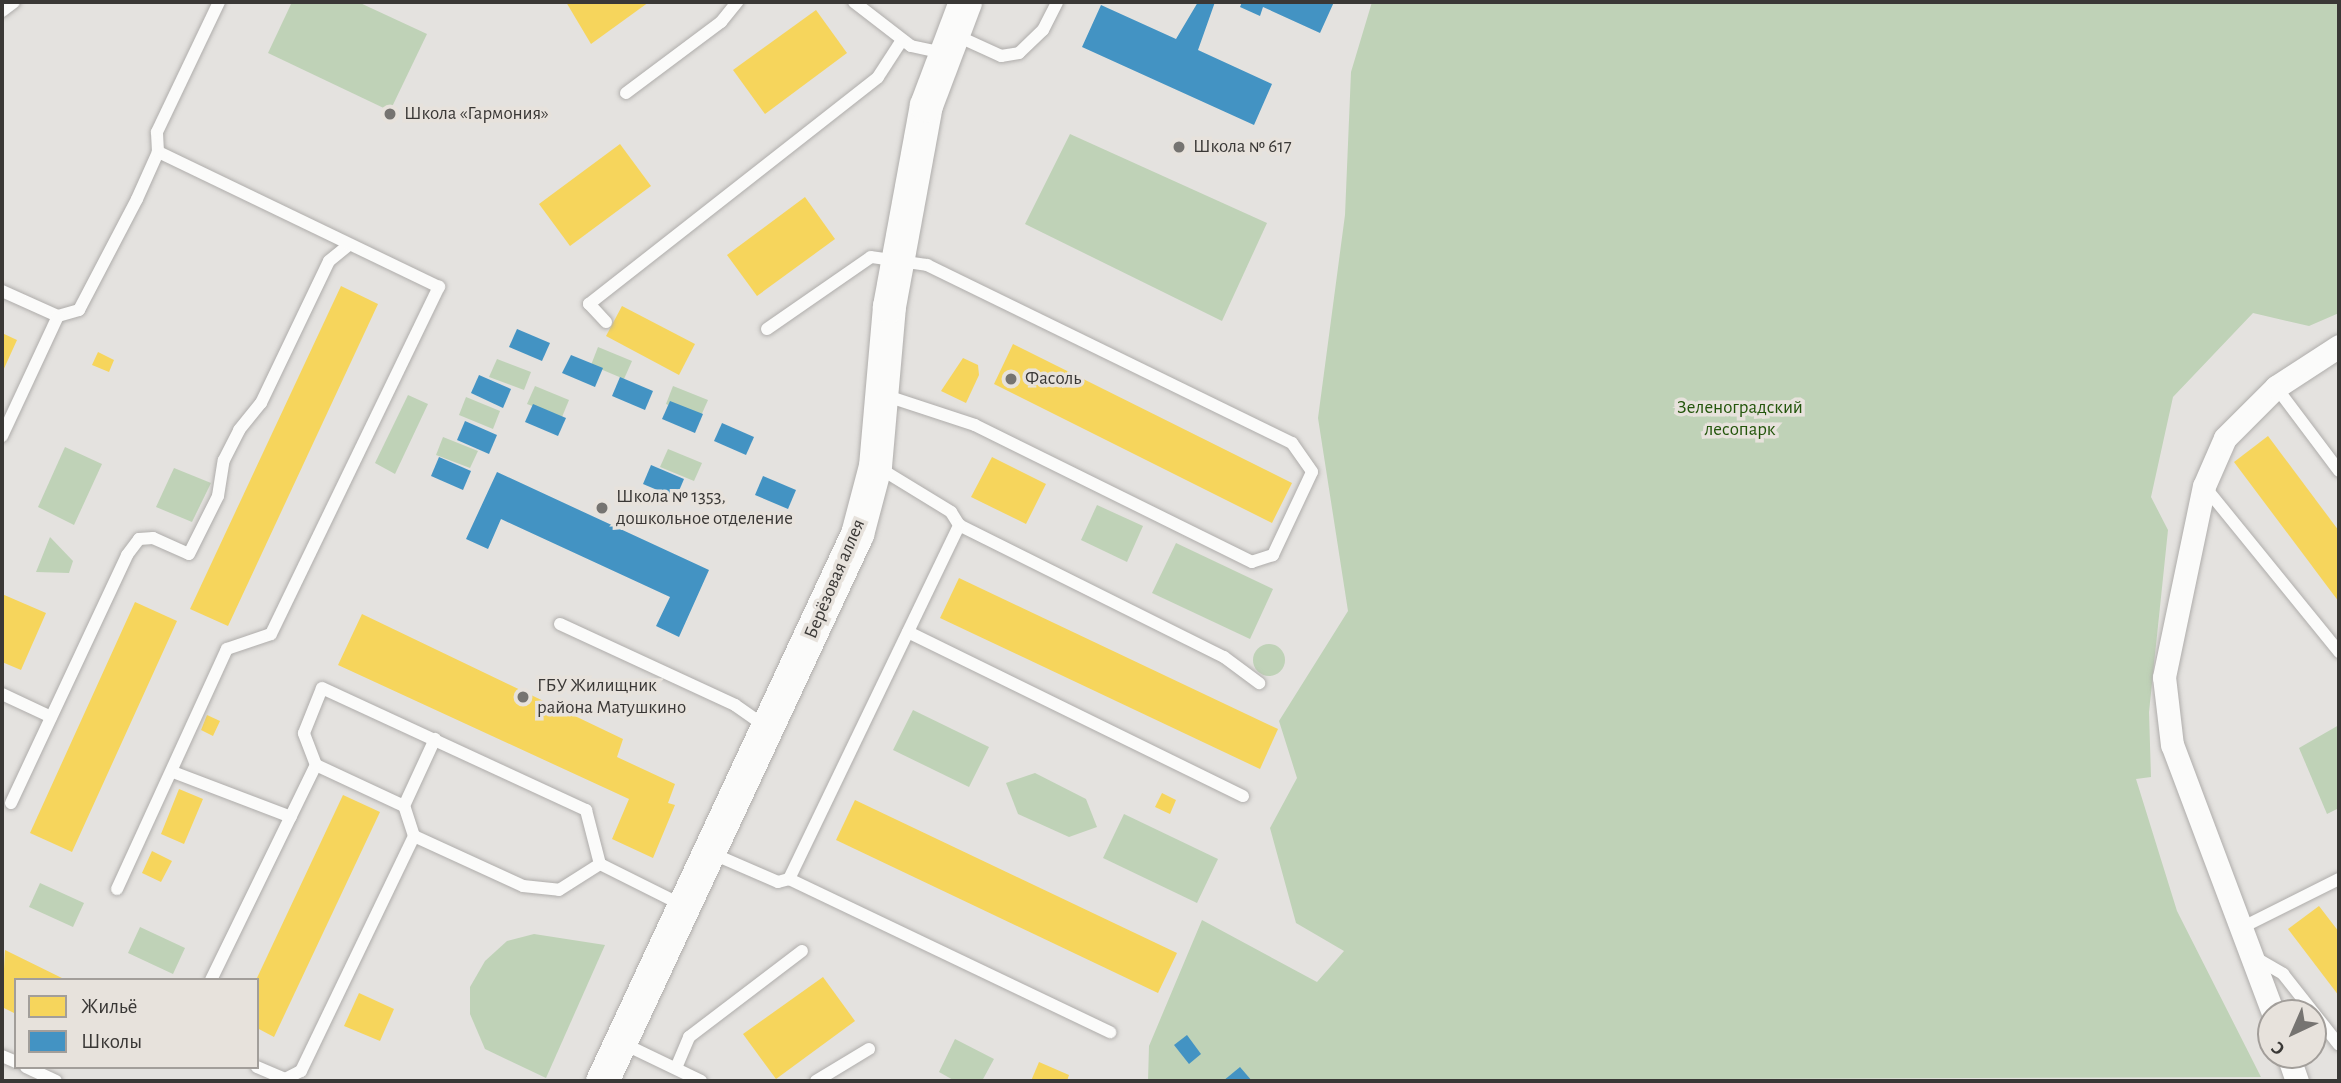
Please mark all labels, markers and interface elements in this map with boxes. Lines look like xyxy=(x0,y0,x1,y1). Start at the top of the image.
place label: Школа «Гармония» xyxy=(404,103,549,125)
marker: Школа «Гармония» xyxy=(382,106,398,122)
place label: Школа № 617 xyxy=(1193,136,1292,158)
marker: Школа № 617 xyxy=(1171,139,1187,155)
place label: Фасоль xyxy=(1025,368,1081,390)
marker: Фасоль xyxy=(1003,371,1019,387)
park label: Зеленоградский лесопарк xyxy=(1677,397,1803,441)
place label: Школа № 1353, дошкольное отделение xyxy=(616,486,793,530)
marker: Школа № 1353, дошкольное отделение xyxy=(594,500,610,516)
street label: Берёзовая аллея xyxy=(800,516,870,642)
place label: ГБУ Жилищник района Матушкино xyxy=(537,675,686,719)
marker: ГБУ Жилищник района Матушкино xyxy=(515,689,531,705)
legend xyxy=(14,978,259,1069)
text: Жильё xyxy=(81,996,137,1017)
north arrow xyxy=(2257,999,2327,1069)
text: Школы xyxy=(81,1031,142,1052)
text: С xyxy=(2268,1038,2289,1059)

